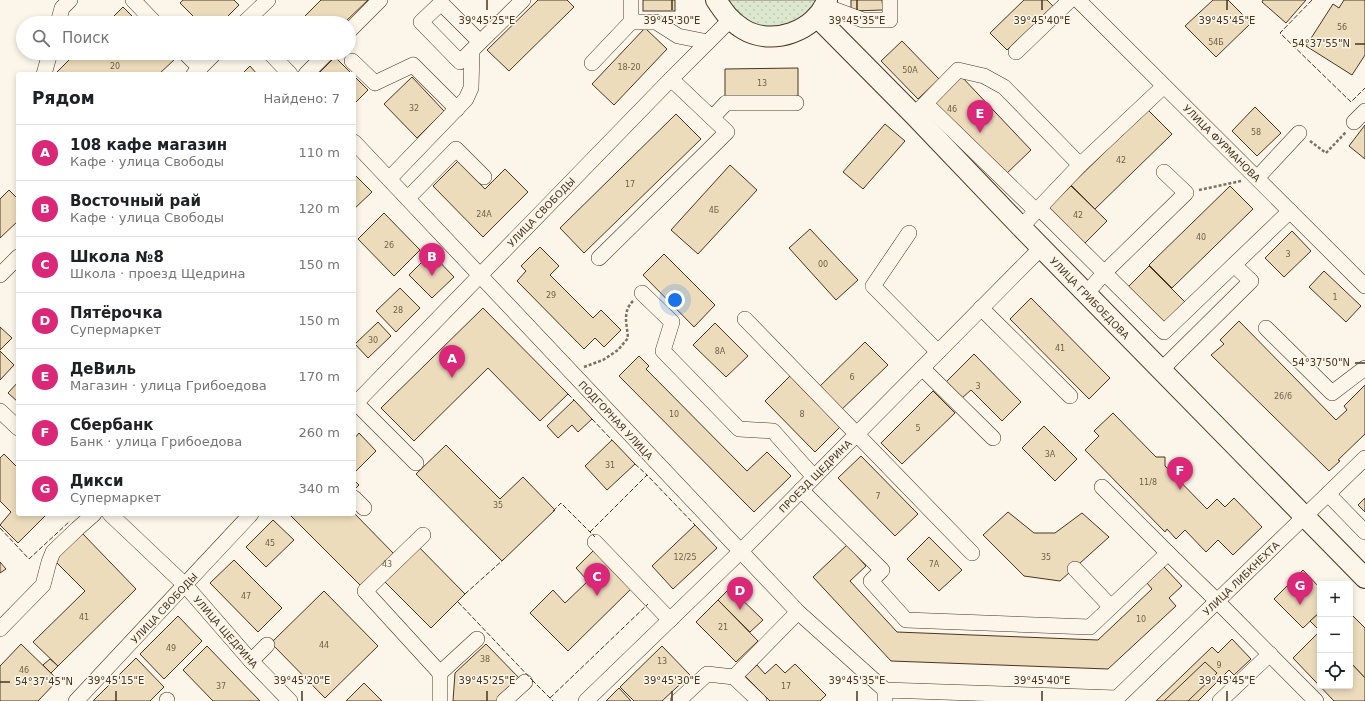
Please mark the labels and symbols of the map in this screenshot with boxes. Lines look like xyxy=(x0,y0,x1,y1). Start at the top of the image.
text: 39°45'25"E xyxy=(459,15,515,26)
text: 39°45'30"E xyxy=(644,15,700,26)
text: 39°45'35"E xyxy=(829,15,885,26)
text: 39°45'40"E xyxy=(1014,15,1070,26)
text: 39°45'45"E xyxy=(1199,15,1255,26)
house number: 56 xyxy=(1337,23,1347,32)
house number: 54Б xyxy=(1208,38,1224,47)
text: 54°37'55"N xyxy=(1292,38,1350,49)
house number: 20 xyxy=(110,62,120,71)
house number: 18-20 xyxy=(617,63,641,72)
house number: 50А xyxy=(902,66,918,75)
house number: 13 xyxy=(757,79,767,88)
pin: E xyxy=(967,100,993,133)
street label: УЛИЦА ФУРМАНОВА xyxy=(1181,103,1262,184)
house number: 32 xyxy=(409,104,419,113)
house number: 46 xyxy=(947,105,957,114)
house number: 58 xyxy=(1251,128,1261,137)
house number: 42 xyxy=(1116,156,1126,165)
street label: УЛИЦА СВОБОДЫ xyxy=(505,175,577,249)
house number: 17 xyxy=(625,180,635,189)
house number: 4Б xyxy=(709,206,719,215)
house number: 24А xyxy=(476,210,492,219)
house number: 42 xyxy=(1073,211,1083,220)
house number: 40 xyxy=(1196,233,1206,242)
house number: 26 xyxy=(384,241,394,250)
pin: B xyxy=(419,243,445,276)
house number: 3 xyxy=(1285,250,1291,259)
street label: УЛИЦА ГРИБОЕДОВА xyxy=(1048,255,1132,341)
house number: 00 xyxy=(818,260,828,269)
your location xyxy=(665,290,685,310)
house number: 29 xyxy=(546,291,556,300)
house number: 1 xyxy=(1332,293,1338,302)
house number: 28 xyxy=(393,306,403,315)
house number: 30 xyxy=(368,336,378,345)
house number: 41 xyxy=(1055,344,1065,353)
pin: A xyxy=(439,345,465,378)
house number: 8А xyxy=(715,347,726,356)
text: 54°37'50"N xyxy=(1292,357,1350,368)
house number: 6 xyxy=(849,373,855,382)
street label: ПОДГОРНАЯ УЛИЦА xyxy=(576,379,655,462)
house number: 3 xyxy=(975,382,981,391)
house number: 26/6 xyxy=(1274,392,1292,401)
house number: 10 xyxy=(669,410,679,419)
house number: 8 xyxy=(799,410,805,419)
house number: 5 xyxy=(915,424,921,433)
street label: ПРОЕЗД ЩЕДРИНА xyxy=(777,438,854,515)
house number: 3А xyxy=(1045,450,1056,459)
pin: F xyxy=(1167,457,1193,490)
house number: 31 xyxy=(605,461,615,470)
house number: 11/8 xyxy=(1139,478,1157,487)
house number: 7 xyxy=(875,492,881,501)
house number: 35 xyxy=(493,501,503,510)
house number: 45 xyxy=(265,539,275,548)
street label: УЛИЦА ЛИБКНЕХТА xyxy=(1201,539,1282,618)
house number: 12/25 xyxy=(673,553,697,562)
house number: 35 xyxy=(1041,553,1051,562)
house number: 43 xyxy=(382,560,392,569)
house number: 7А xyxy=(929,560,940,569)
pin: C xyxy=(584,563,610,596)
street label: УЛИЦА СВОБОДЫ xyxy=(129,571,200,646)
pin: G xyxy=(1287,572,1313,605)
pin: D xyxy=(727,577,753,610)
house number: 47 xyxy=(241,592,251,601)
street label: УЛИЦА ЩЕДРИНА xyxy=(191,594,260,671)
house number: 41 xyxy=(79,613,89,622)
house number: 10 xyxy=(1136,615,1146,624)
house number: 21 xyxy=(718,623,728,632)
house number: 44 xyxy=(319,641,329,650)
house number: 49 xyxy=(166,644,176,653)
house number: 38 xyxy=(480,655,490,664)
house number: 13 xyxy=(657,657,667,666)
house number: 9 xyxy=(1216,661,1222,670)
house number: 46 xyxy=(19,666,29,675)
text: 39°45'15"E xyxy=(88,675,144,686)
text: 39°45'20"E xyxy=(274,675,330,686)
text: 39°45'25"E xyxy=(459,675,515,686)
text: 39°45'30"E xyxy=(644,675,700,686)
text: 39°45'35"E xyxy=(829,675,885,686)
text: 39°45'40"E xyxy=(1014,675,1070,686)
text: 39°45'45"E xyxy=(1199,675,1255,686)
text: 54°37'45"N xyxy=(15,676,73,687)
house number: 37 xyxy=(216,682,226,691)
house number: 17 xyxy=(781,682,791,691)

